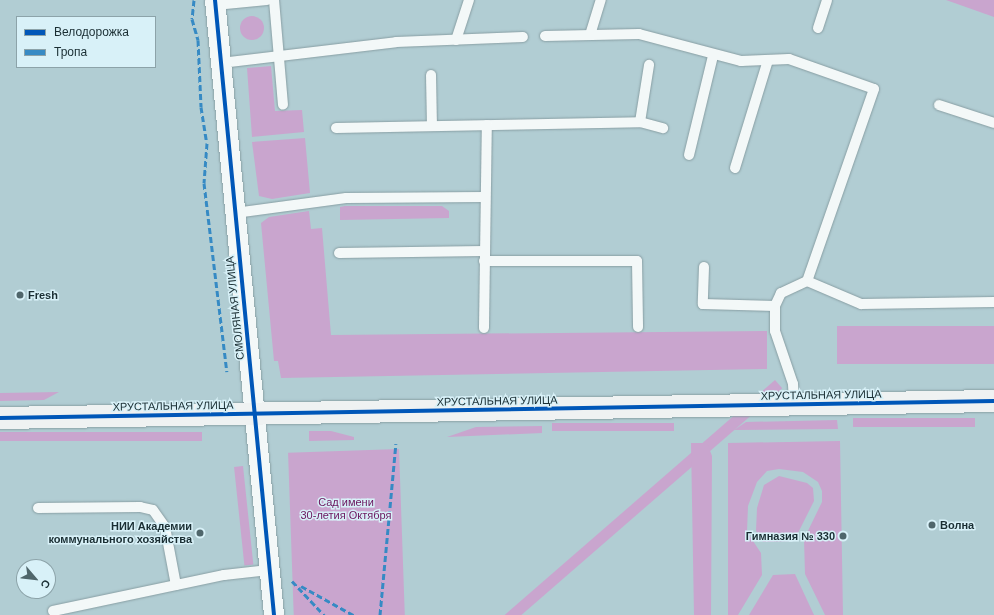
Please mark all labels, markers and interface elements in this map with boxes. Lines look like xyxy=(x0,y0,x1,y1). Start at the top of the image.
legend xyxy=(16,16,156,68)
text: Велодорожка xyxy=(54,25,129,39)
text: Тропа xyxy=(54,45,87,59)
street label: СМОЛЯНАЯ УЛИЦА xyxy=(223,256,247,360)
place label: Fresh xyxy=(28,288,58,302)
marker: Fresh xyxy=(15,290,25,300)
street label: ХРУСТАЛЬНАЯ УЛИЦА xyxy=(760,387,882,403)
street label: ХРУСТАЛЬНАЯ УЛИЦА xyxy=(436,393,558,409)
street label: ХРУСТАЛЬНАЯ УЛИЦА xyxy=(112,398,234,414)
park label: Сад имени 30-летия Октября xyxy=(300,496,392,522)
place label: Волна xyxy=(940,518,974,532)
place label: НИИ Академии коммунального хозяйства xyxy=(48,520,192,546)
marker: Волна xyxy=(927,520,937,530)
marker: НИИ Академии коммунального хозяйства xyxy=(195,528,205,538)
place label: Гимназия № 330 xyxy=(746,529,835,543)
marker: Гимназия № 330 xyxy=(838,531,848,541)
north arrow xyxy=(16,559,56,599)
text: С xyxy=(39,578,53,590)

